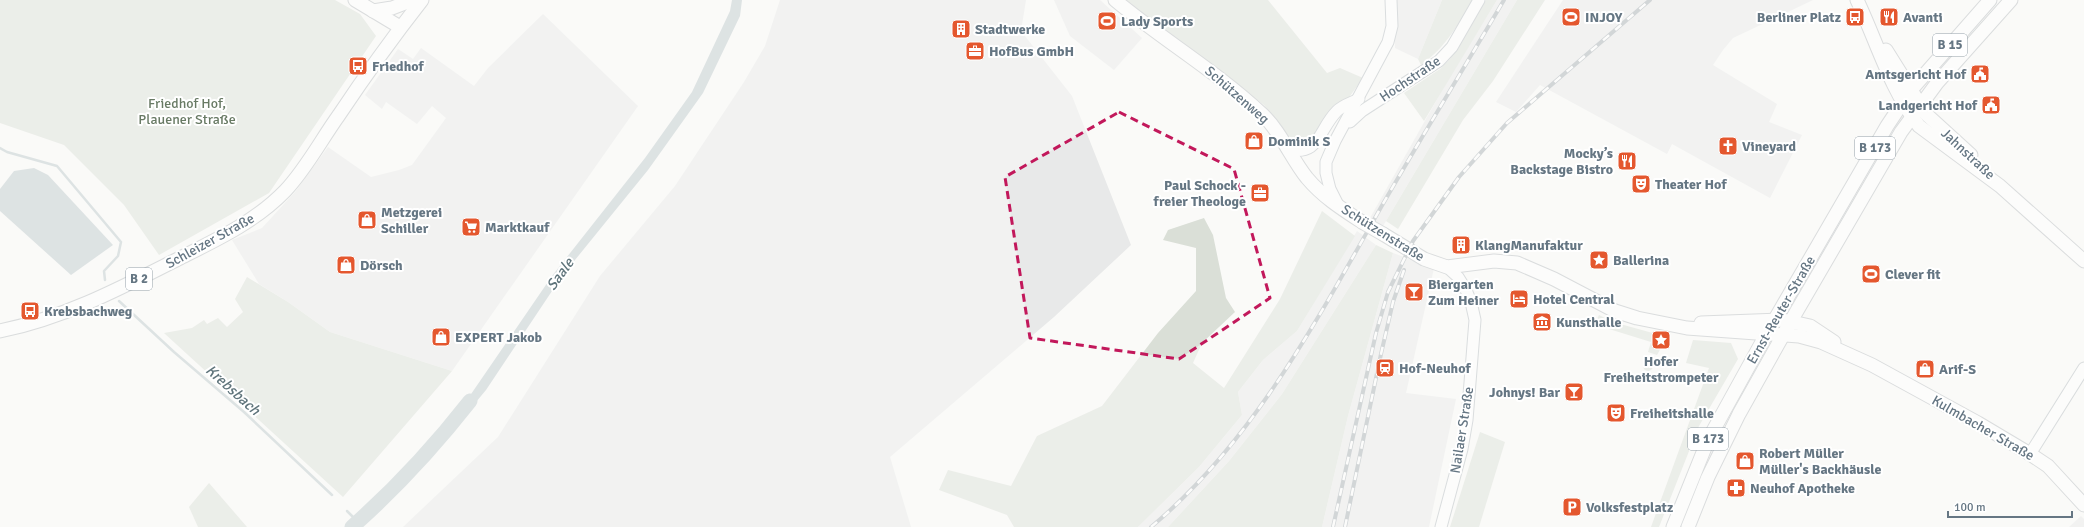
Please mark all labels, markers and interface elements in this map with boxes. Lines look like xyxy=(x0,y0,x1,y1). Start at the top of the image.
sports icon: INJOY xyxy=(1560,6,1582,28)
bus stop icon: Berliner Platz xyxy=(1844,6,1866,28)
restaurant icon: Avanti xyxy=(1878,6,1900,28)
place label: INJOY xyxy=(1585,9,1623,26)
place label: Berliner Platz xyxy=(1757,9,1841,26)
place label: Avanti xyxy=(1903,9,1943,26)
sports icon: Lady Sports xyxy=(1096,10,1118,32)
place label: Lady Sports xyxy=(1121,13,1193,30)
building icon: Stadtwerke xyxy=(950,18,972,40)
place label: Stadtwerke xyxy=(975,21,1045,38)
road number: B 15 xyxy=(1933,34,1967,56)
office icon: HofBus GmbH xyxy=(964,40,986,62)
place label: HofBus GmbH xyxy=(989,43,1074,60)
street label: Hochstraße xyxy=(1376,52,1444,106)
bus stop icon: Friedhof xyxy=(347,55,369,77)
place label: Friedhof xyxy=(372,58,425,75)
street label: Schützenweg xyxy=(1201,62,1273,128)
public building icon: Amtsgericht Hof xyxy=(1969,63,1991,85)
place label: Amtsgericht Hof xyxy=(1865,66,1967,83)
public building icon: Landgericht Hof xyxy=(1980,94,2002,116)
park label: Friedhof Hof, Plauener Straße xyxy=(138,95,236,128)
place label: Landgericht Hof xyxy=(1878,97,1978,114)
street label: Jahnstraße xyxy=(1938,125,1998,183)
shop icon: Dominik S xyxy=(1243,130,1265,152)
place label: Dominik S xyxy=(1268,133,1330,150)
church icon: Vineyard xyxy=(1717,135,1739,157)
road number: B 173 xyxy=(1855,137,1895,159)
place label: Vineyard xyxy=(1742,138,1797,155)
place label: Mocky’s Backstage Bistro xyxy=(1510,145,1613,178)
restaurant icon: Mocky’s Backstage Bistro xyxy=(1616,150,1638,172)
theatre icon: Theater Hof xyxy=(1630,173,1652,195)
place label: Theater Hof xyxy=(1655,176,1727,193)
place label: Paul Schock - freier Theologe xyxy=(1153,177,1246,210)
office icon: Paul Schock - freier Theologe xyxy=(1249,182,1271,204)
street label: Schützenstraße xyxy=(1338,201,1428,265)
place label: Metzgerei Schiller xyxy=(381,204,442,237)
shop icon: Metzgerei Schiller xyxy=(356,209,378,231)
street label: Schleizer Straße xyxy=(163,210,257,272)
supermarket icon: Marktkauf xyxy=(460,216,482,238)
place label: Marktkauf xyxy=(485,219,550,236)
building icon: KlangManufaktur xyxy=(1450,234,1472,256)
place label: KlangManufaktur xyxy=(1475,237,1583,254)
place icon: Ballerina xyxy=(1588,249,1610,271)
place label: Ballerina xyxy=(1613,252,1669,269)
water label: Saale xyxy=(542,253,579,294)
street label: Ernst-Reuter-Straße xyxy=(1743,253,1819,367)
shop icon: Dörsch xyxy=(335,254,357,276)
place label: Dörsch xyxy=(360,257,403,274)
sports icon: Clever fit xyxy=(1860,263,1882,285)
place label: Clever fit xyxy=(1885,266,1941,283)
road number: B 2 xyxy=(126,268,152,290)
place label: Biergarten Zum Heiner xyxy=(1428,276,1499,309)
bar icon: Biergarten Zum Heiner xyxy=(1403,281,1425,303)
hotel icon: Hotel Central xyxy=(1508,288,1530,310)
place label: Hotel Central xyxy=(1533,291,1615,308)
bus stop icon: Krebsbachweg xyxy=(19,300,41,322)
place label: Krebsbachweg xyxy=(44,303,133,320)
museum icon: Kunsthalle xyxy=(1531,311,1553,333)
place label: Kunsthalle xyxy=(1556,314,1622,331)
shop icon: EXPERT Jakob xyxy=(430,326,452,348)
place label: EXPERT Jakob xyxy=(455,329,542,346)
place icon: Hofer Freiheitstrompeter xyxy=(1650,329,1672,351)
place label: Hofer Freiheitstrompeter xyxy=(1603,353,1719,386)
station icon: Hof-Neuhof xyxy=(1374,357,1396,379)
shop icon: Arif-S xyxy=(1914,358,1936,380)
place label: Hof-Neuhof xyxy=(1399,360,1472,377)
water label: Krebsbach xyxy=(202,361,264,420)
place label: Arif-S xyxy=(1939,361,1976,378)
bar icon: Johnys! Bar xyxy=(1563,381,1585,403)
place label: Johnys! Bar xyxy=(1489,384,1560,401)
street label: Nailaer Straße xyxy=(1447,385,1477,475)
street label: Kulmbacher Straße xyxy=(1929,392,2037,464)
theatre icon: Freiheitshalle xyxy=(1605,402,1627,424)
place label: Freiheitshalle xyxy=(1630,405,1714,422)
road number: B 173 xyxy=(1688,428,1728,450)
place label: Robert Müller Müller's Backhäusle xyxy=(1759,445,1881,478)
shop icon: Robert Müller Müller's Backhäusle xyxy=(1734,450,1756,472)
pharmacy icon: Neuhof Apotheke xyxy=(1725,477,1747,499)
place label: Neuhof Apotheke xyxy=(1750,480,1855,497)
scale bar xyxy=(1948,493,2072,519)
parking icon: Volksfestplatz xyxy=(1561,496,1583,518)
place label: Volksfestplatz xyxy=(1586,499,1673,516)
text: 100 m xyxy=(1954,500,1986,515)

